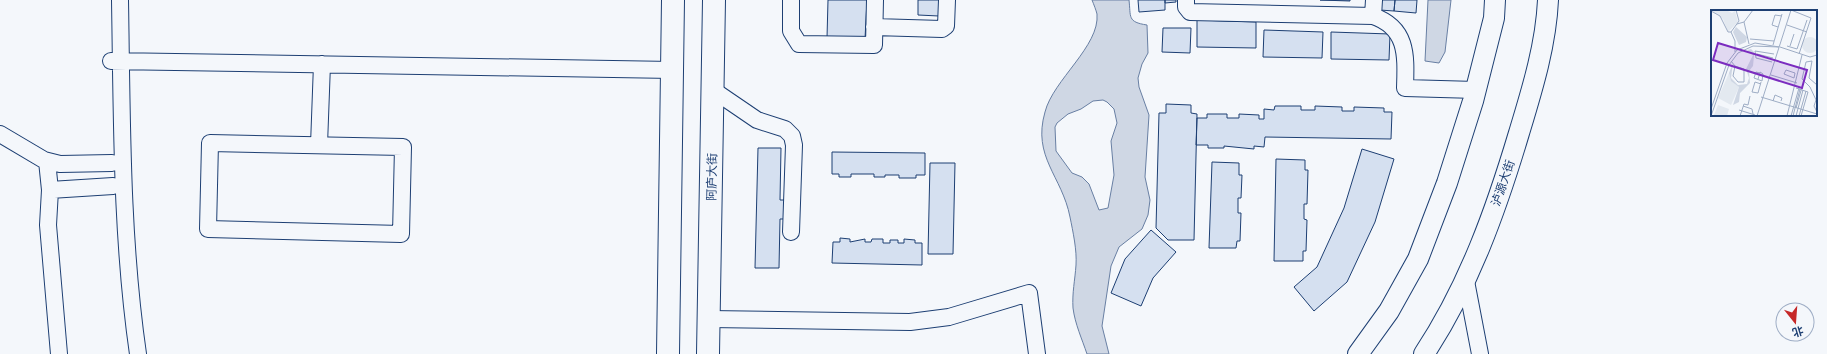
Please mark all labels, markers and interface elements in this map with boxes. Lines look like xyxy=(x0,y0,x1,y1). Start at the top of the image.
inset map xyxy=(1711,10,1817,116)
street label: 阿庐大街 xyxy=(705,153,719,201)
street label: 泸源大街 xyxy=(1489,158,1517,208)
north arrow xyxy=(1775,302,1815,342)
text: 北 xyxy=(1791,324,1805,339)

